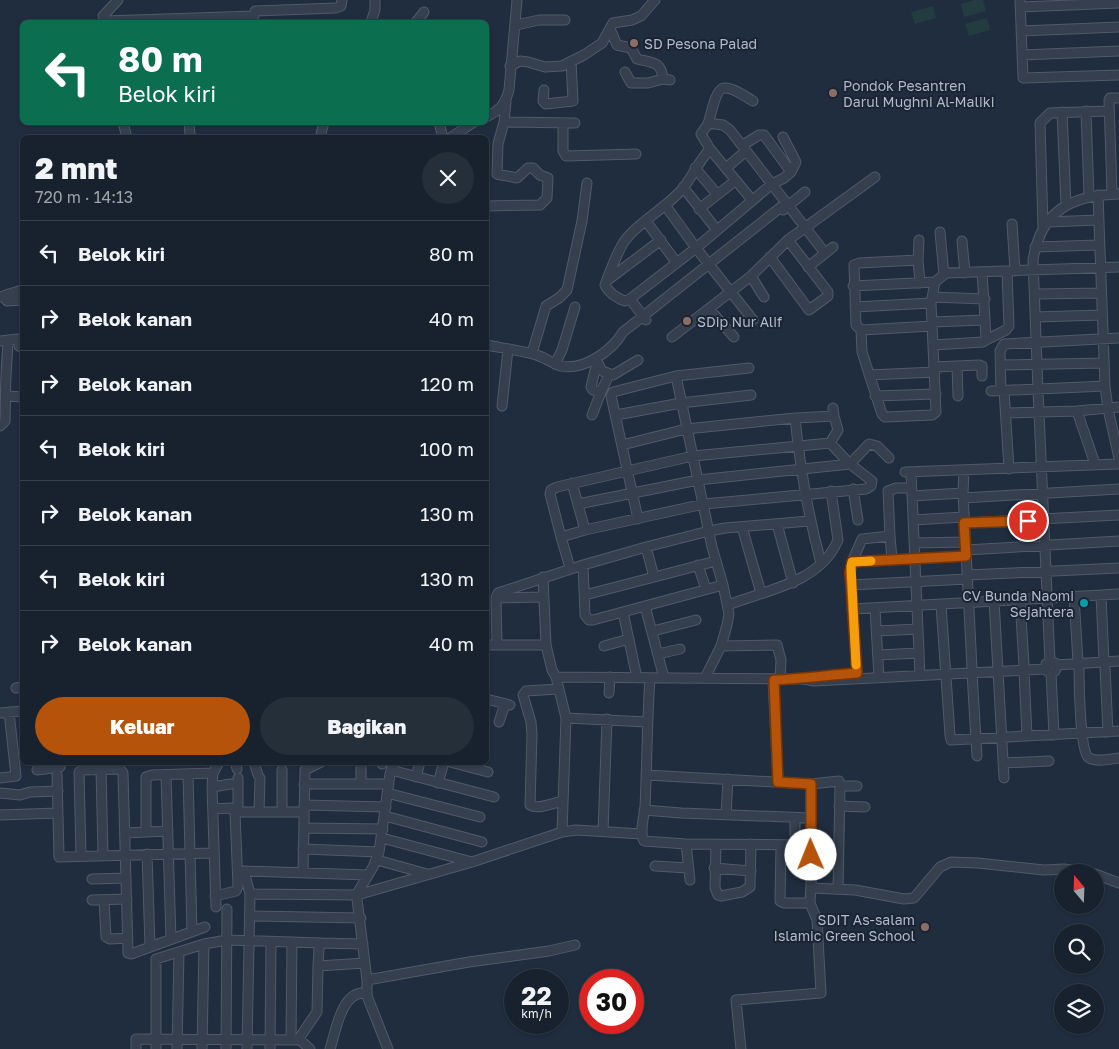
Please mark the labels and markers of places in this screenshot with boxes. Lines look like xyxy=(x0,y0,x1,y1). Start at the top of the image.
place label: SD Pesona Palad xyxy=(644,35,757,52)
marker: SD Pesona Palad xyxy=(628,37,640,49)
place label: Pondok Pesantren Darul Mughni Al-Maliki xyxy=(843,77,994,110)
marker: Pondok Pesantren Darul Mughni Al-Maliki xyxy=(827,87,839,99)
place label: SDip Nur Alif xyxy=(697,313,782,330)
marker: SDip Nur Alif xyxy=(681,315,693,327)
pin xyxy=(1007,500,1049,542)
place label: CV Bunda Naomi Sejahtera xyxy=(962,587,1074,620)
marker: CV Bunda Naomi Sejahtera xyxy=(1078,597,1090,609)
place label: SDIT As-salam Islamic Green School xyxy=(774,911,915,944)
marker: SDIT As-salam Islamic Green School xyxy=(919,921,931,933)

